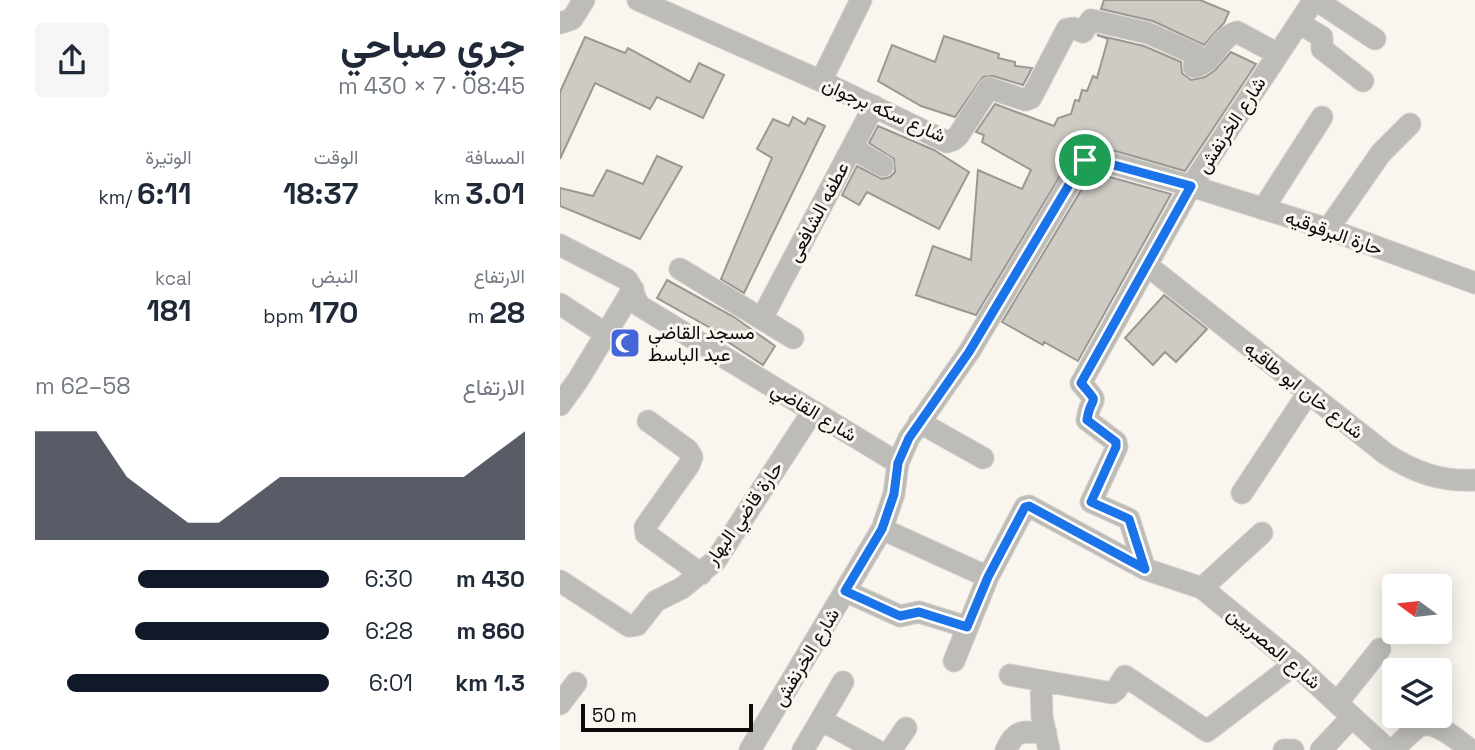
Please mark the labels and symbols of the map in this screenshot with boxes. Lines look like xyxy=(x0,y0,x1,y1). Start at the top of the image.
street label: شارع سكه برجوان xyxy=(818,72,950,148)
street label: شارع الخرنفش xyxy=(1190,72,1272,178)
pin xyxy=(1055,130,1115,190)
street label: عطفه الشافعى xyxy=(781,158,855,266)
street label: حارة البرقوقيه xyxy=(1282,205,1386,261)
place label: مسجد القاضي عبد الباسط xyxy=(648,320,755,367)
mosque icon: مسجد القاضي عبد الباسط xyxy=(608,326,642,360)
street label: شارع خان ابو طاقيه xyxy=(1239,336,1369,444)
street label: شارع القاضي xyxy=(765,377,861,450)
street label: حارة قاضي البهار xyxy=(699,456,791,572)
north arrow xyxy=(1382,574,1452,644)
street label: شارع المصريين xyxy=(1222,601,1326,695)
street label: شارع الخرنفش xyxy=(767,603,845,711)
scale bar xyxy=(581,701,752,733)

